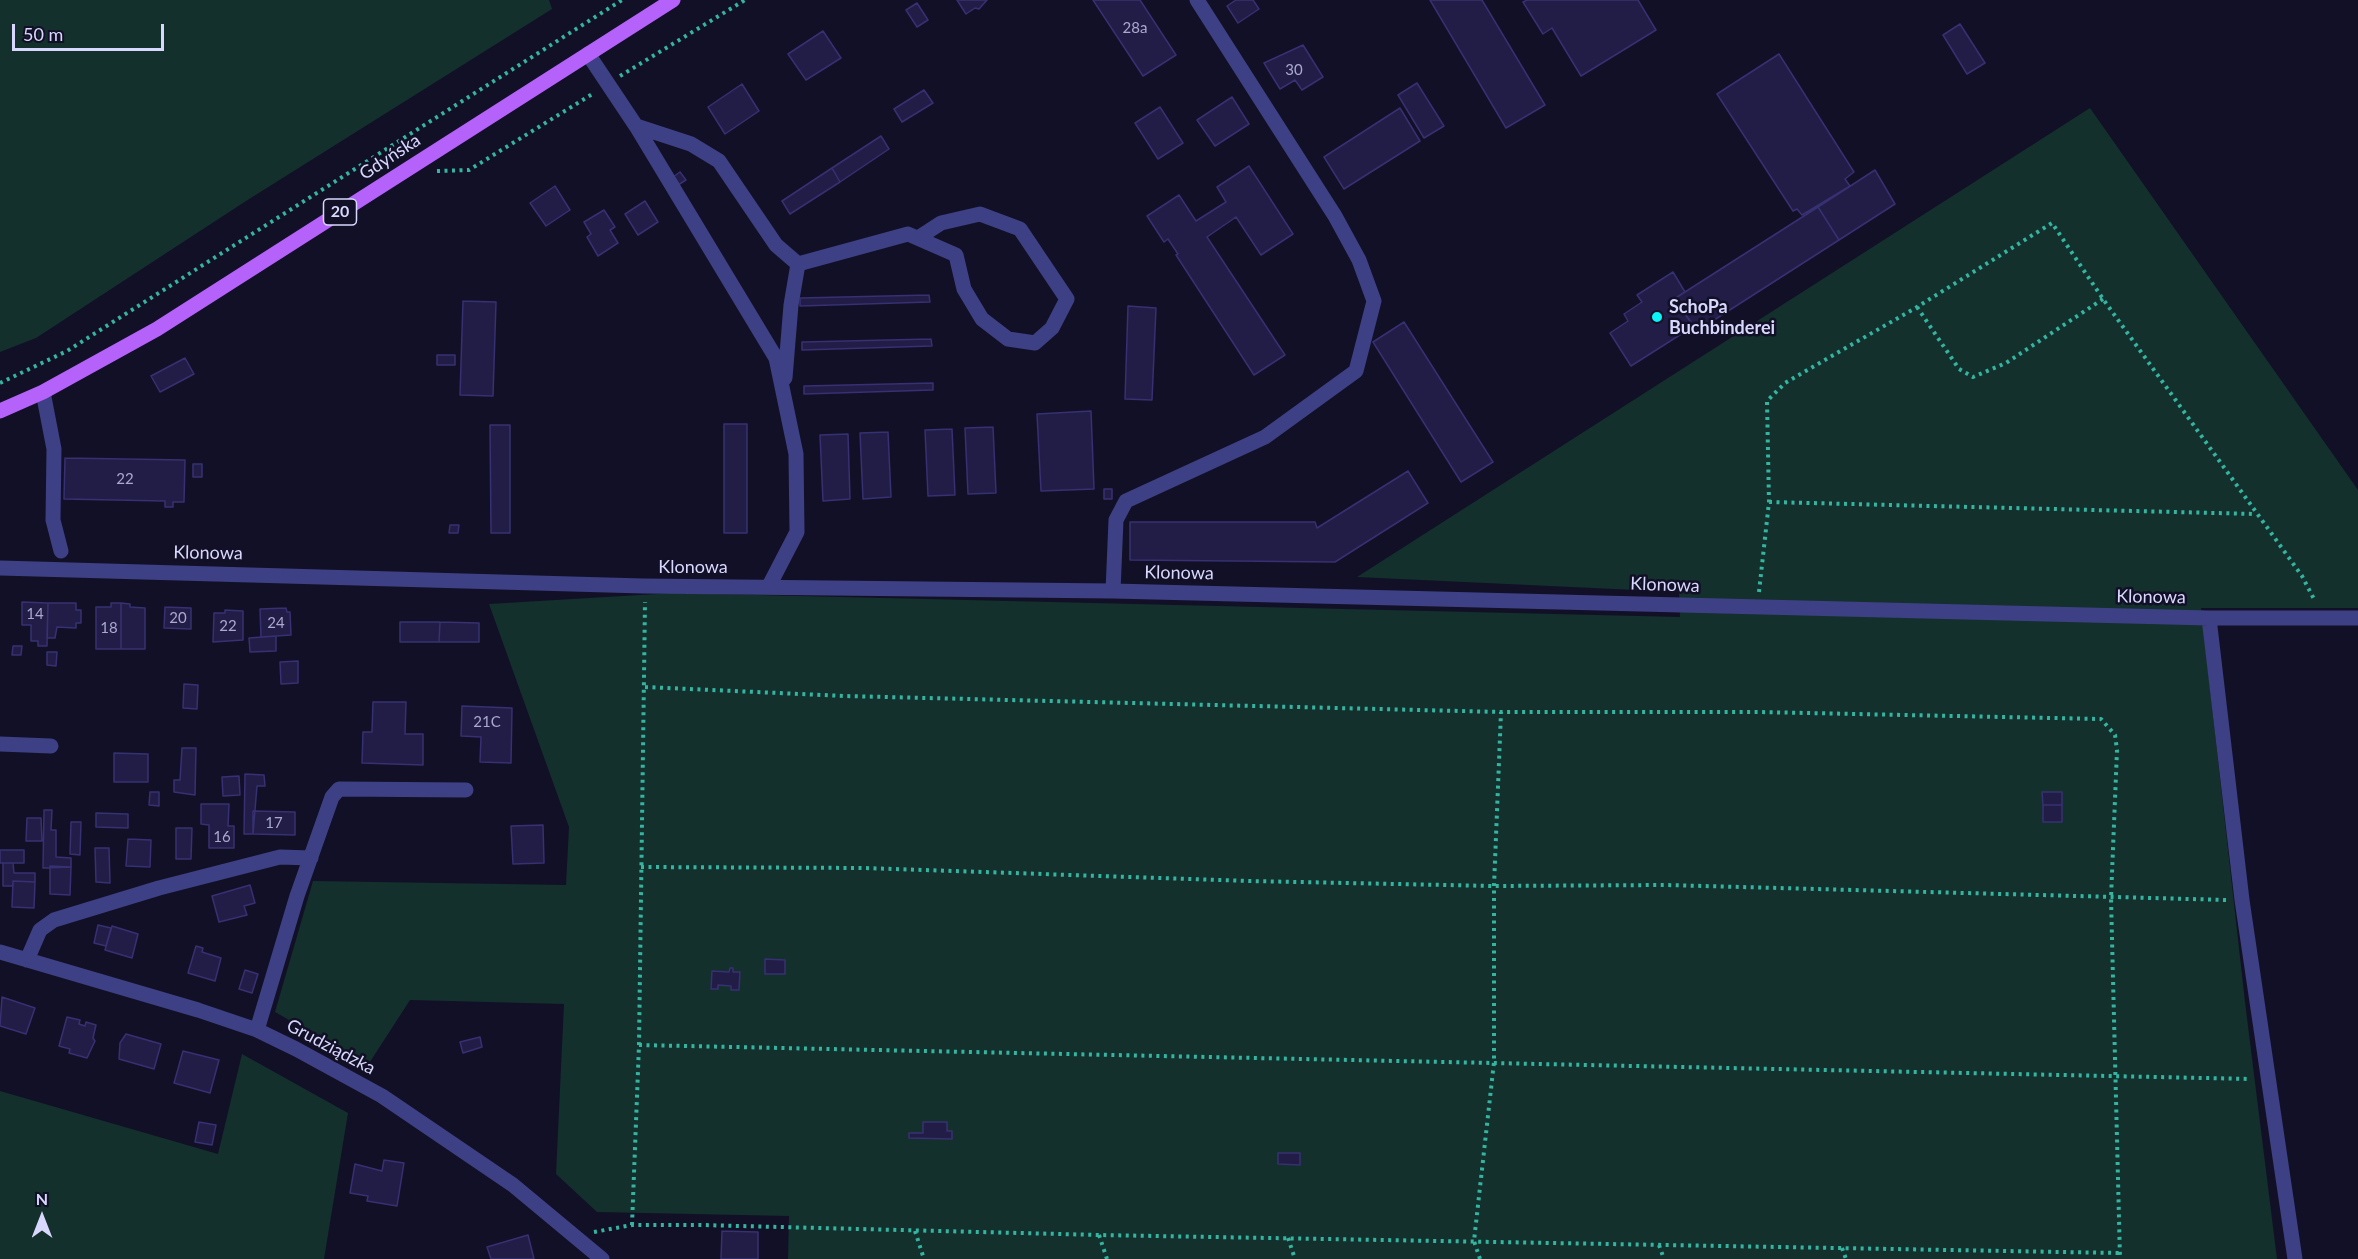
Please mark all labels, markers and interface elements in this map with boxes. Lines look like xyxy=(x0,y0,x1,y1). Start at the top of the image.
scale bar xyxy=(15,12,166,50)
house number: 28a xyxy=(1123,19,1147,37)
text: 50 m xyxy=(23,23,63,45)
house number: 30 xyxy=(1285,61,1303,79)
street label: Gdyńska xyxy=(355,129,425,185)
road number: 20 xyxy=(324,199,356,225)
place label: SchoPa Buchbinderei xyxy=(1669,296,1775,338)
marker: SchoPa Buchbinderei xyxy=(1650,310,1664,324)
house number: 22 xyxy=(116,470,134,488)
street label: Klonowa xyxy=(173,542,243,564)
street label: Klonowa xyxy=(658,556,728,578)
street label: Klonowa xyxy=(1144,562,1214,584)
street label: Klonowa xyxy=(1630,573,1700,597)
street label: Klonowa xyxy=(2116,586,2186,608)
house number: 14 xyxy=(26,605,44,623)
house number: 20 xyxy=(169,609,187,627)
house number: 24 xyxy=(267,614,285,632)
house number: 22 xyxy=(219,617,237,635)
house number: 18 xyxy=(100,619,118,637)
house number: 21C xyxy=(473,713,501,731)
house number: 17 xyxy=(265,814,283,832)
house number: 16 xyxy=(213,828,231,846)
street label: Grudziądzka xyxy=(283,1015,379,1079)
north arrow xyxy=(12,1187,72,1247)
text: N xyxy=(36,1189,48,1208)

